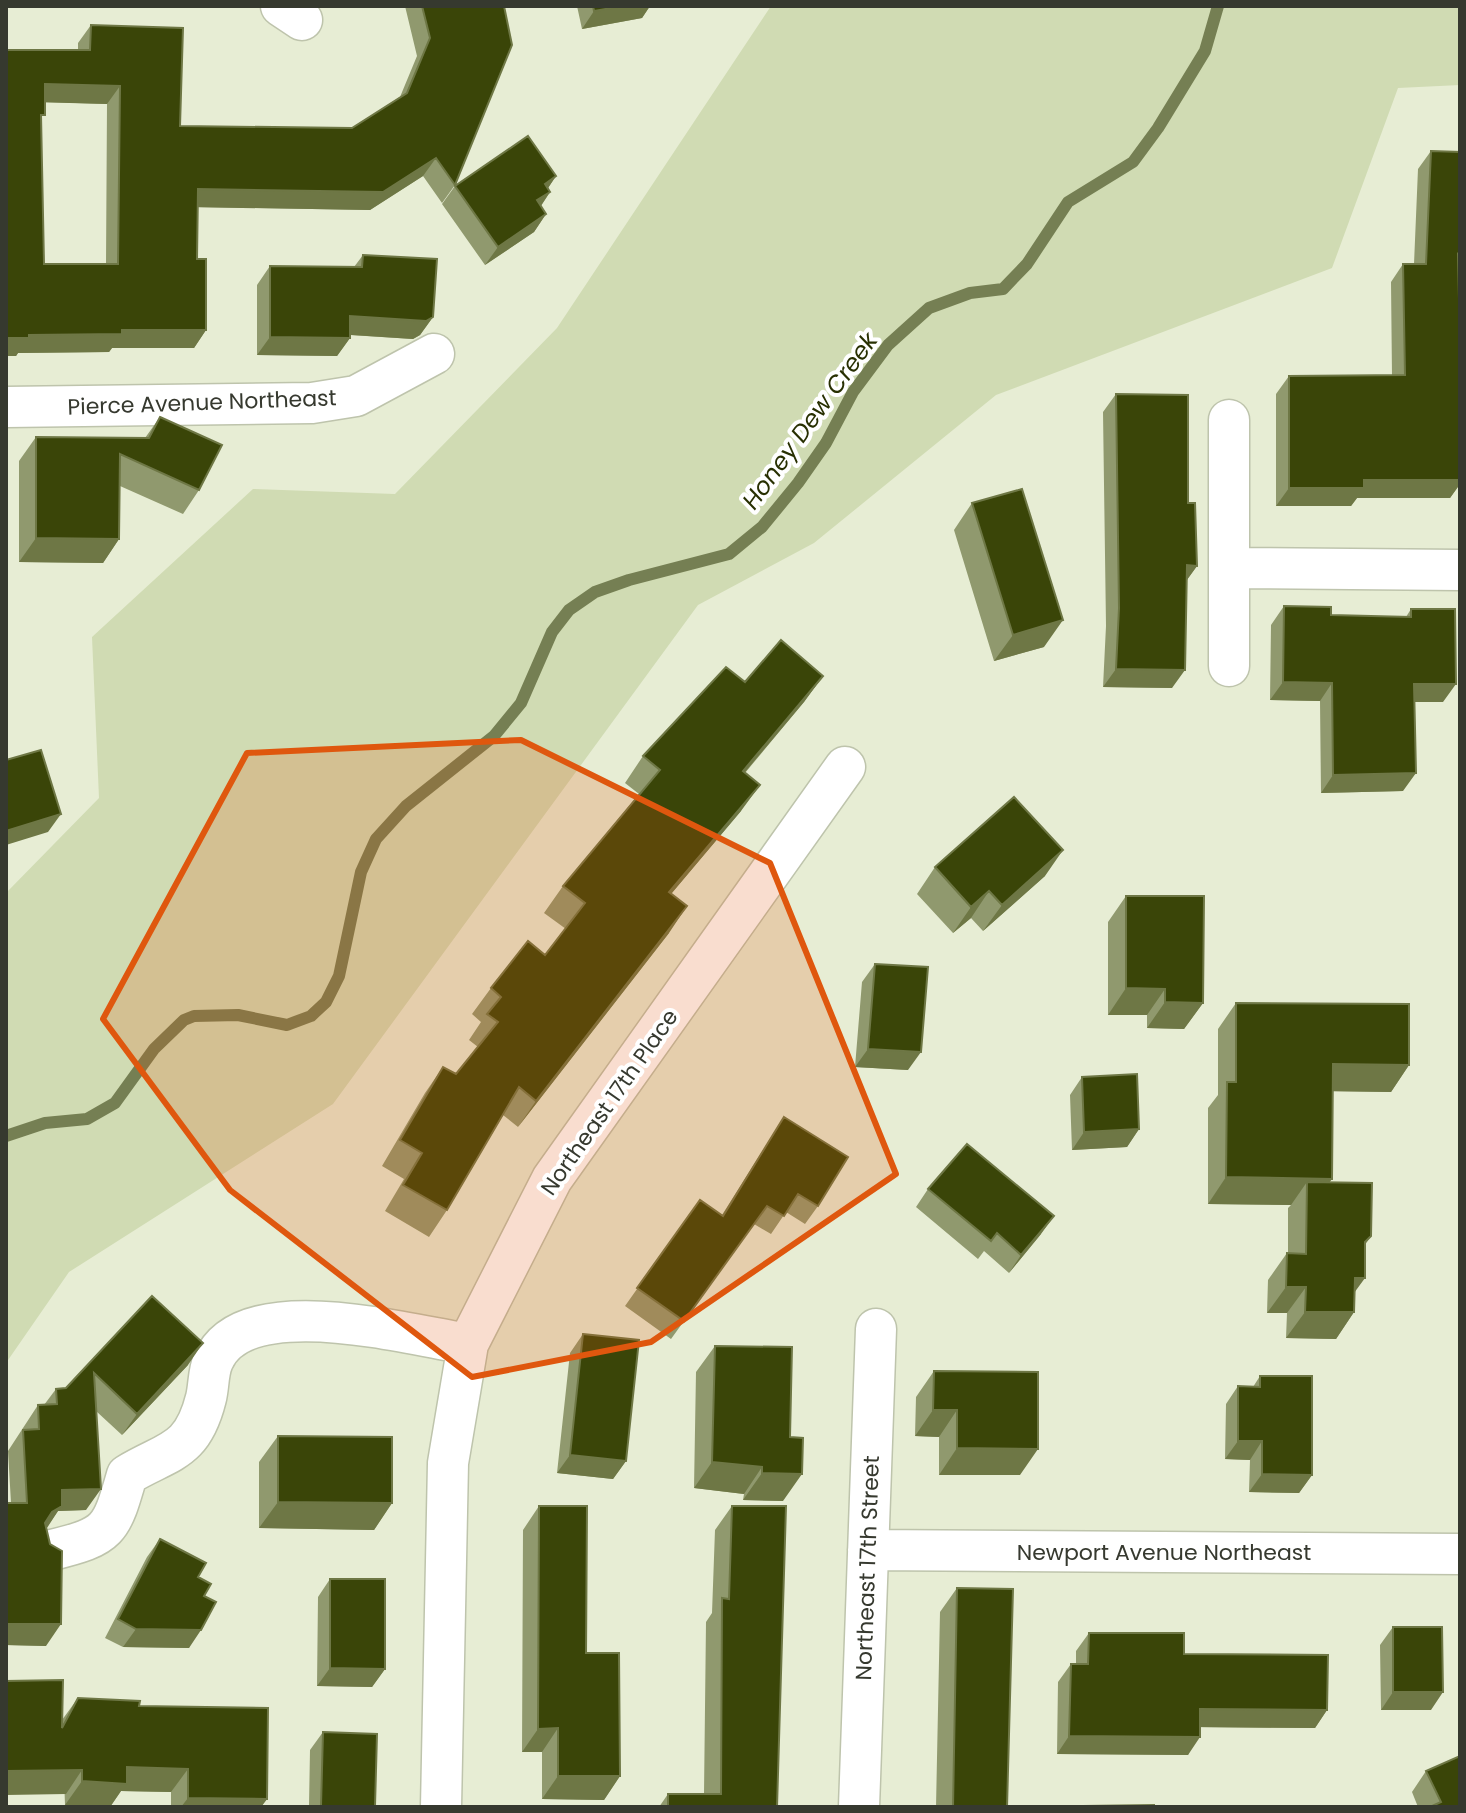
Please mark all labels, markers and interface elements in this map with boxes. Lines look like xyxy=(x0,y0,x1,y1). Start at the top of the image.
water label: Honey Dew Creek xyxy=(734,324,886,516)
street label: Pierce Avenue Northeast xyxy=(67,382,337,423)
street label: Northeast 17th Place xyxy=(533,1003,685,1202)
street label: Northeast 17th Street xyxy=(848,1455,887,1681)
street label: Newport Avenue Northeast xyxy=(1017,1537,1311,1568)

